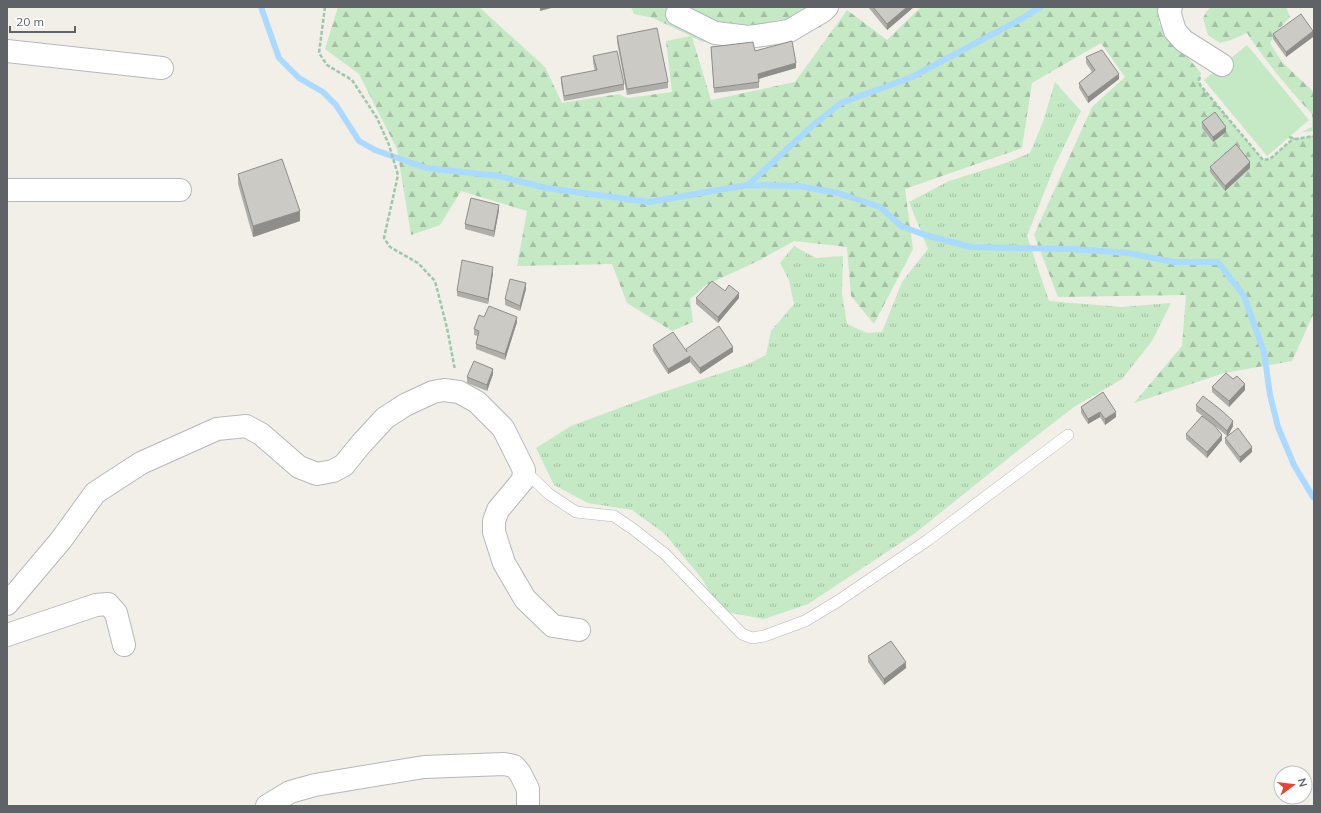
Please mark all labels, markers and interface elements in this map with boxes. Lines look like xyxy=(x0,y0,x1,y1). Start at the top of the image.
scale bar xyxy=(10,8,75,34)
text: 20 m xyxy=(16,14,44,29)
north arrow xyxy=(1273,765,1313,805)
text: N xyxy=(1295,777,1310,788)

